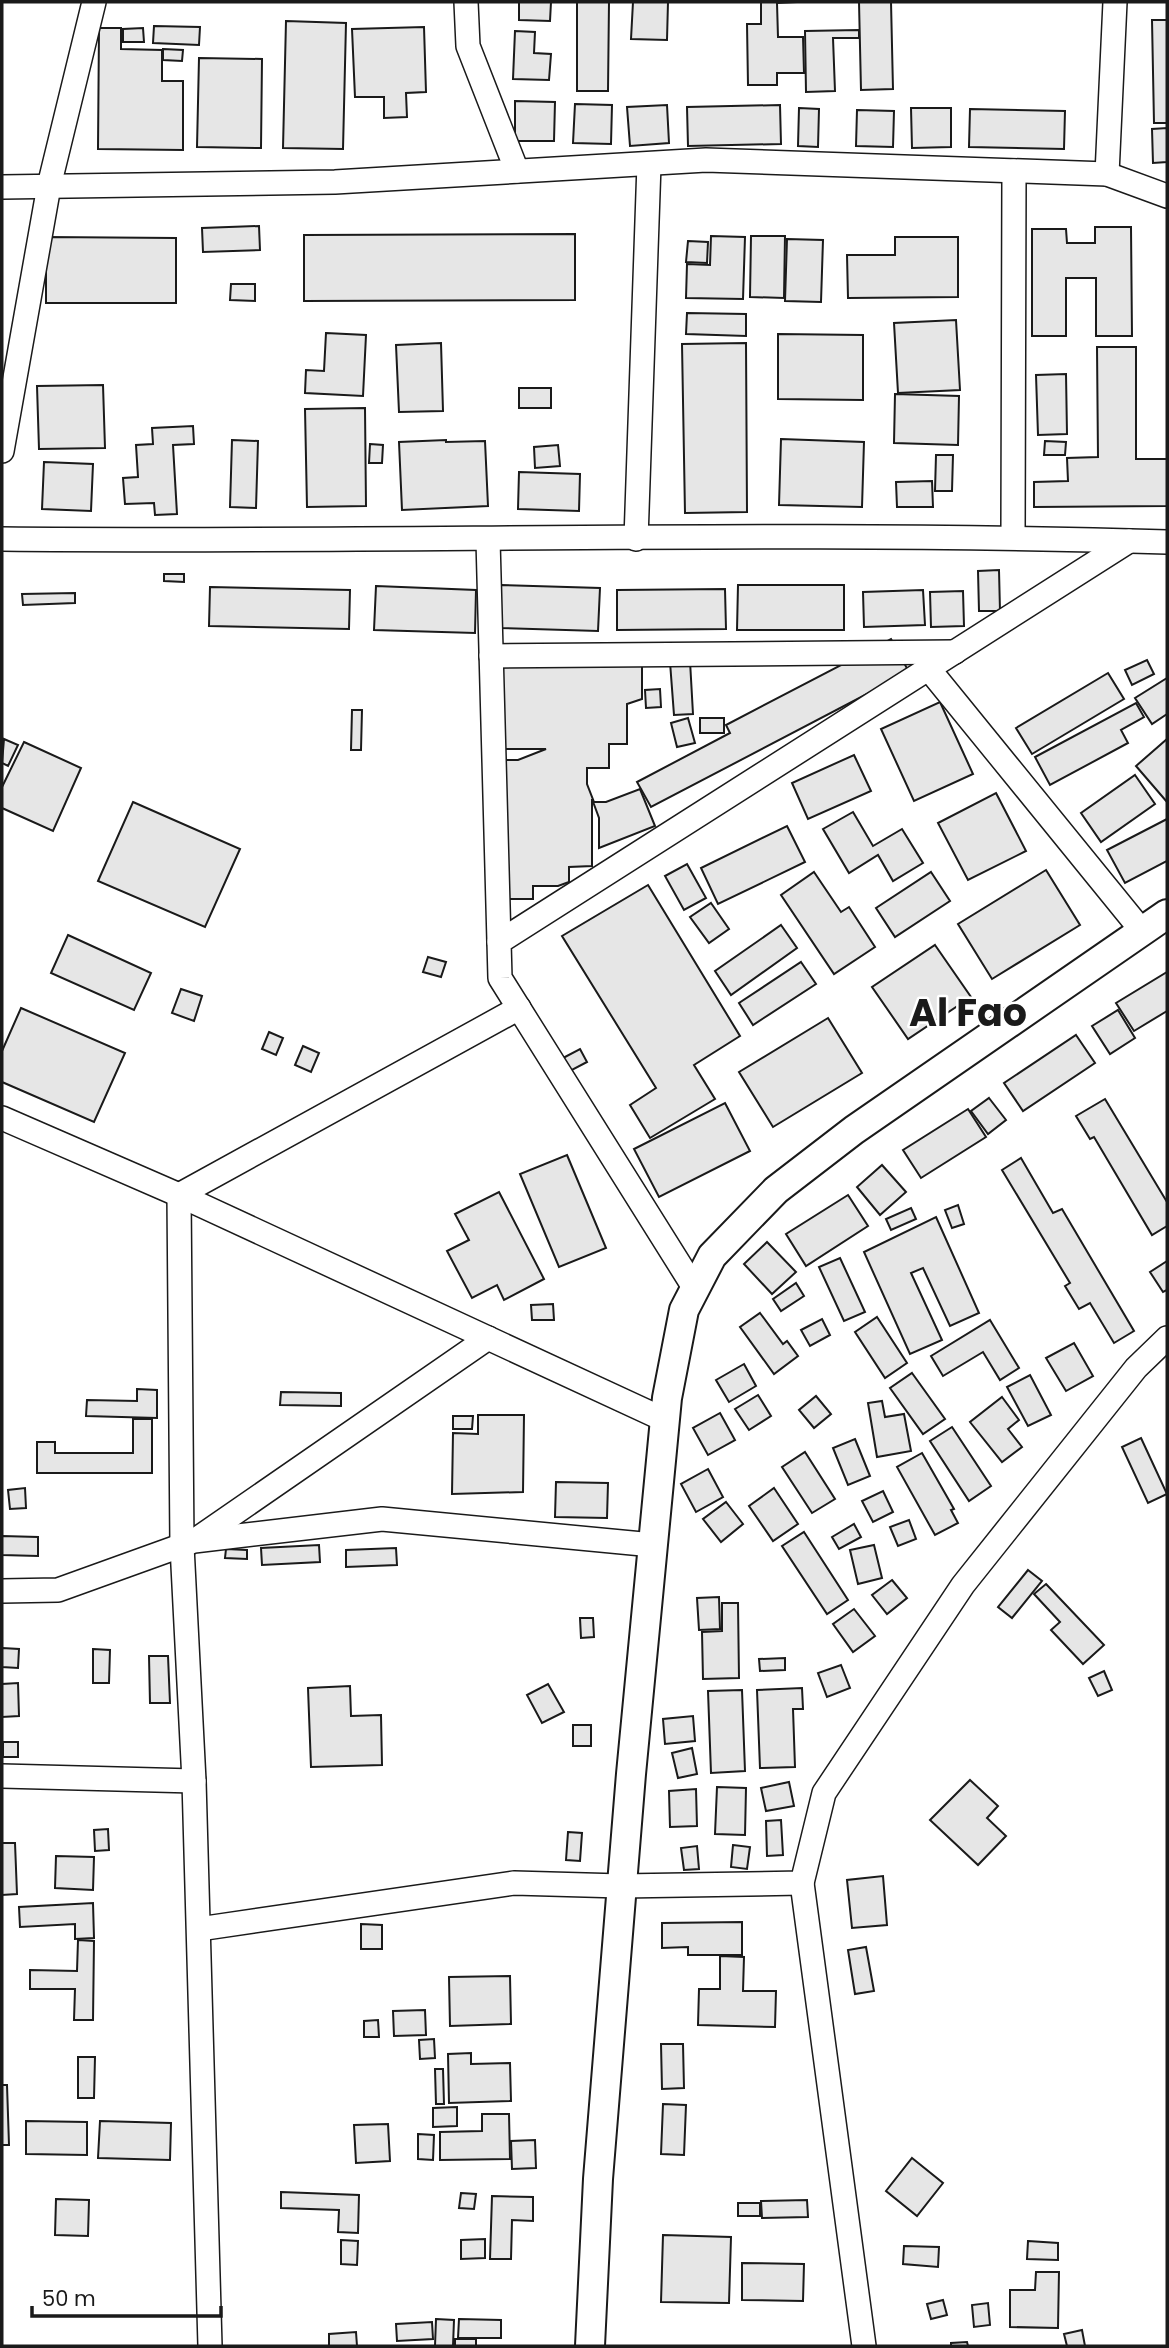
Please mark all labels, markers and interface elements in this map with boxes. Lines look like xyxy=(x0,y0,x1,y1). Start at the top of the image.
district label: Al Fao xyxy=(909,986,1027,1039)
scale bar xyxy=(32,2274,220,2318)
text: 50 m xyxy=(42,2284,96,2313)

